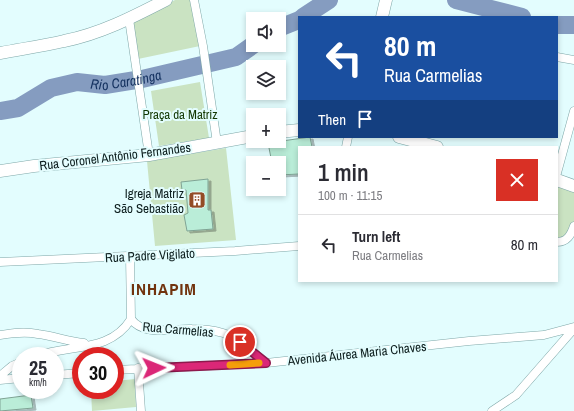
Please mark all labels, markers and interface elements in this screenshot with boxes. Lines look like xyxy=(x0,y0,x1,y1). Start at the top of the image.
map controls xyxy=(246,12,286,196)
button: sound xyxy=(246,12,286,52)
text: 80 m xyxy=(384,27,436,65)
icon: left xyxy=(318,32,370,84)
button: layers xyxy=(246,60,286,100)
text: Rua Carmelias xyxy=(384,63,482,88)
water label: Rio Caratinga xyxy=(90,66,163,94)
park label: Praça da Matriz xyxy=(142,106,218,123)
button: + xyxy=(246,108,286,148)
icon: arrive xyxy=(354,108,376,130)
text: Then xyxy=(318,109,346,130)
street label: Rua Coronel Antônio Fernandes xyxy=(38,139,192,174)
button: − xyxy=(246,156,286,196)
text: 1 min xyxy=(318,156,369,188)
button: close xyxy=(496,159,538,201)
place label: Igreja Matriz São Sebastião xyxy=(114,185,184,217)
text: 100 m · 11:15 xyxy=(318,187,382,204)
building icon: Igreja Matriz São Sebastião xyxy=(187,190,207,210)
text: Turn left xyxy=(352,226,400,247)
icon: left xyxy=(318,234,340,256)
text: 80 m xyxy=(511,234,538,255)
street label: Rua Padre Vigilato xyxy=(105,245,195,266)
text: Rua Carmelias xyxy=(352,247,423,264)
district label: INHAPIM xyxy=(131,277,197,300)
street label: Rua Carmelias xyxy=(142,318,214,341)
pin xyxy=(223,325,257,359)
icon: arrive xyxy=(229,331,251,353)
street label: Avenida Áurea Maria Chaves xyxy=(286,338,427,369)
speed limit sign: 30 xyxy=(72,347,124,399)
position arrow xyxy=(133,347,175,389)
text: 25 xyxy=(29,354,47,381)
text: km/h xyxy=(29,376,47,389)

